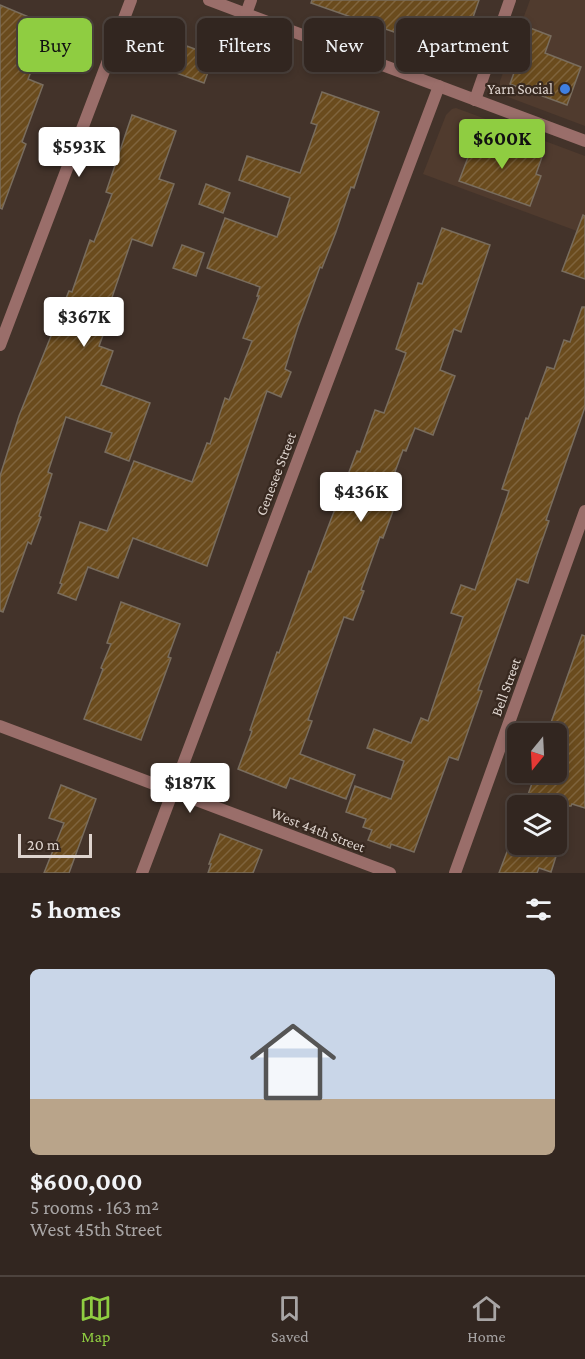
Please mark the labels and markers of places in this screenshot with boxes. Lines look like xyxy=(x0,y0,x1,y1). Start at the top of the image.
place label: Yarn Social xyxy=(487,81,553,97)
marker: Yarn Social xyxy=(558,82,572,96)
pin: $600K xyxy=(460,119,544,170)
pin: $593K xyxy=(37,127,121,178)
pin: $367K xyxy=(42,297,126,348)
pin: $436K xyxy=(319,472,403,523)
pin: $187K xyxy=(148,763,232,814)

